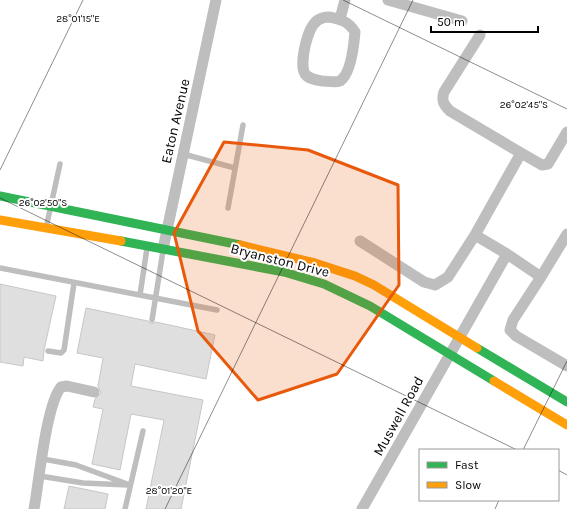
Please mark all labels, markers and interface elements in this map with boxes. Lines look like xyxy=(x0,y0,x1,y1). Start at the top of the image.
scale bar xyxy=(431,8,538,34)
text: 28°01'15"E xyxy=(56,13,100,25)
text: 50 m xyxy=(437,15,465,29)
street label: Eaton Avenue xyxy=(157,77,193,165)
text: 26°02'45"S xyxy=(500,99,548,111)
text: 26°02'50"S xyxy=(19,197,67,209)
street label: Bryanston Drive xyxy=(229,240,331,281)
street label: Muswell Road xyxy=(370,373,427,459)
legend xyxy=(419,449,559,501)
text: Fast xyxy=(455,458,479,472)
text: Slow xyxy=(455,478,481,492)
text: 28°01'20"E xyxy=(146,485,192,497)

